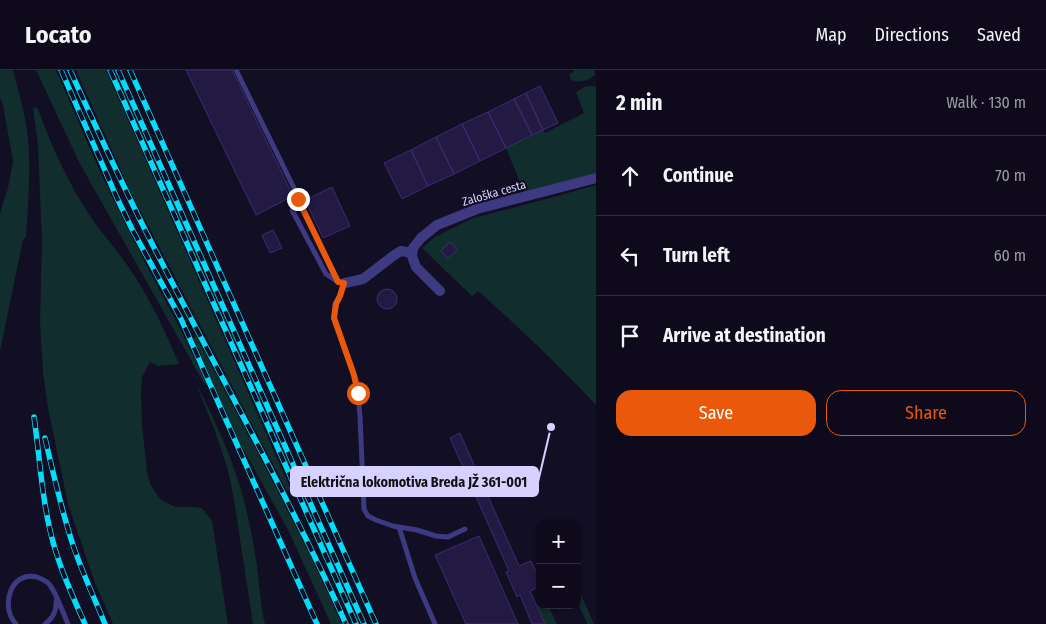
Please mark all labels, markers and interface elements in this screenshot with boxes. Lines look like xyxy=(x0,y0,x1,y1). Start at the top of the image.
text: Locato xyxy=(25,21,91,49)
text: Map xyxy=(815,24,847,46)
text: Directions xyxy=(875,24,949,46)
text: Saved xyxy=(977,24,1021,46)
text: 2 min xyxy=(616,90,663,116)
text: Walk · 130 m xyxy=(946,93,1026,112)
icon: ahead xyxy=(616,162,644,190)
text: Continue xyxy=(663,164,734,187)
text: 70 m xyxy=(995,166,1026,185)
street label: Zaloška cesta xyxy=(461,177,528,209)
route end xyxy=(287,188,310,211)
icon: left xyxy=(616,242,644,270)
text: Turn left xyxy=(663,244,730,267)
text: 60 m xyxy=(994,246,1026,265)
icon: arrive xyxy=(616,322,644,350)
text: Arrive at destination xyxy=(663,324,826,347)
route start xyxy=(347,382,370,405)
button: Save xyxy=(616,390,816,436)
button: Share xyxy=(826,390,1026,436)
callout: Električna lokomotiva Breda JŽ 361-001 xyxy=(291,467,538,496)
text: Električna lokomotiva Breda JŽ 361-001 xyxy=(301,473,527,491)
map controls xyxy=(536,519,581,609)
button: + xyxy=(536,519,581,564)
button: − xyxy=(536,564,581,609)

